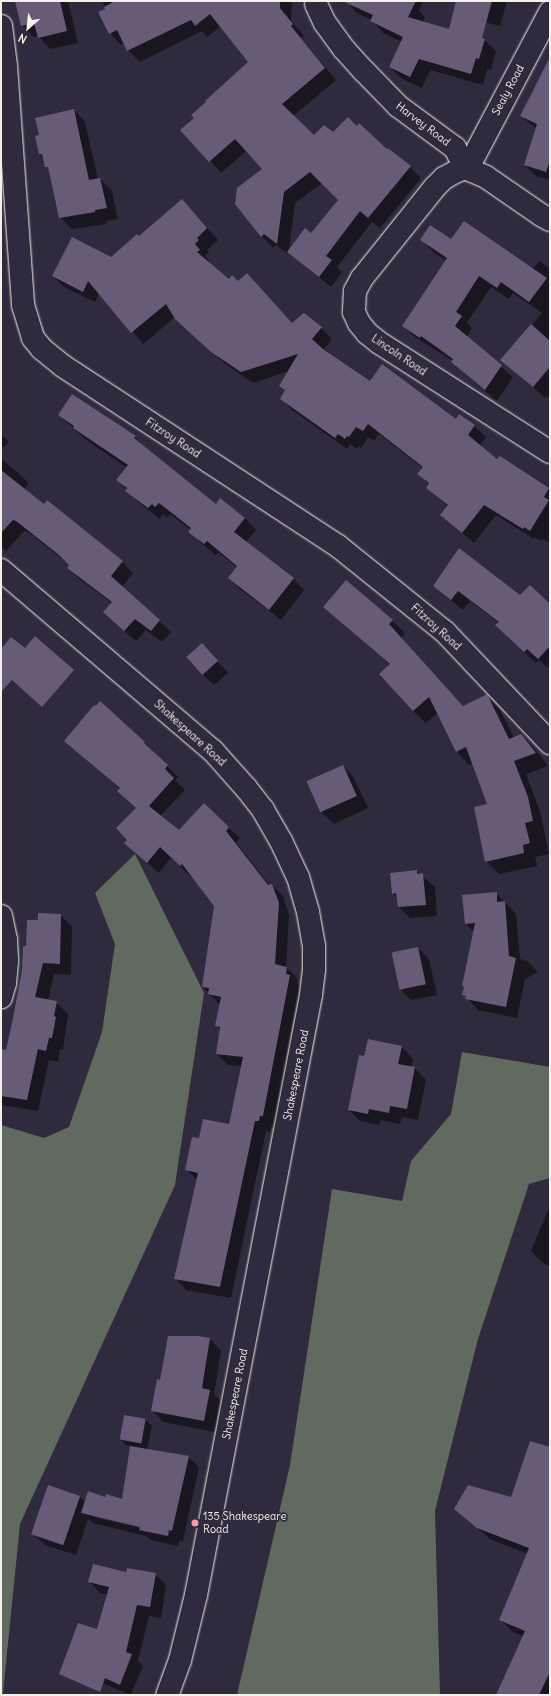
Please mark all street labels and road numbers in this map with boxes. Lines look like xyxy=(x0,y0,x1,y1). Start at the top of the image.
street label: Sealy Road xyxy=(489,62,527,118)
street label: Harvey Road xyxy=(393,99,453,149)
street label: Lincoln Road xyxy=(369,332,429,378)
street label: Fitzroy Road xyxy=(143,415,203,461)
street label: Fitzroy Road xyxy=(408,601,464,653)
street label: Shakespeare Road xyxy=(151,697,229,769)
street label: Shakespeare Road xyxy=(281,1028,311,1122)
street label: Shakespeare Road xyxy=(220,1347,250,1441)

